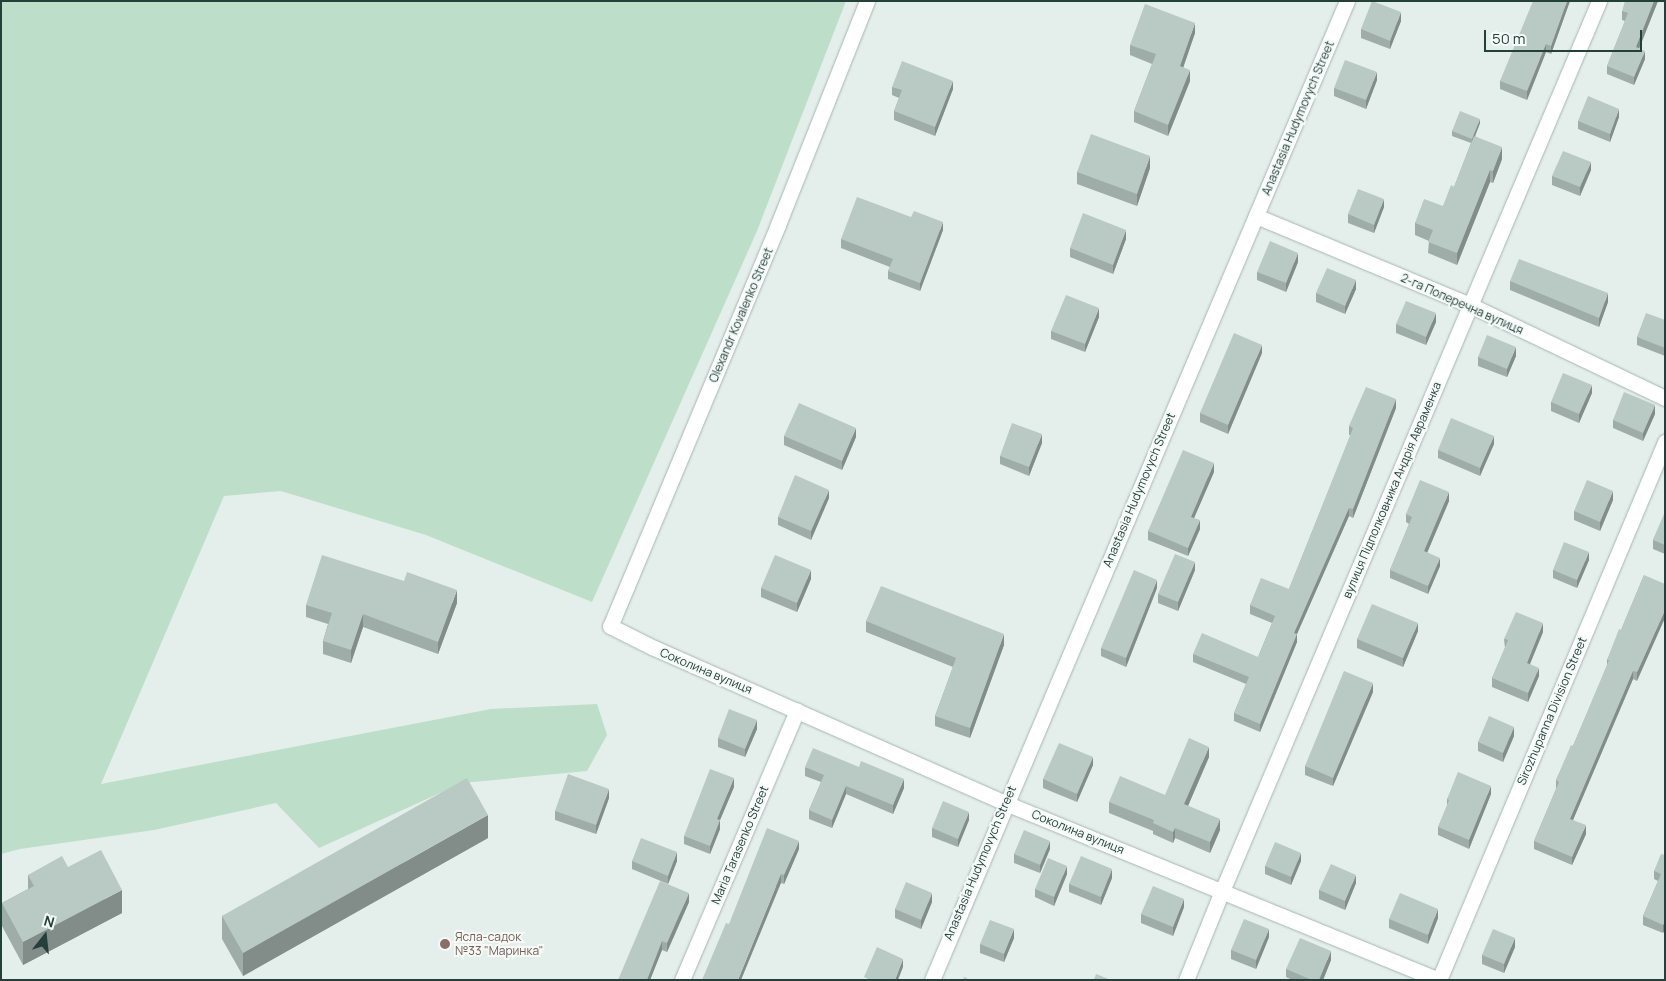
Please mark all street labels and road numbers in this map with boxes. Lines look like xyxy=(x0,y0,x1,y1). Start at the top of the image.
street label: Anastasia Hudymovych Street xyxy=(1259,38,1337,198)
street label: Olexandr Kovalenko Street xyxy=(706,245,776,385)
street label: 2-га Поперечна вулиця xyxy=(1398,270,1526,338)
street label: вулиця Підполковника Андрія Авраменка xyxy=(1340,380,1444,600)
street label: Anastasia Hudymovych Street xyxy=(1100,410,1178,570)
street label: Sirozhupanna Division Street xyxy=(1514,635,1590,787)
street label: Соколина вулиця xyxy=(658,645,754,697)
street label: Maria Tarasenko Street xyxy=(708,783,772,907)
street label: Anastasia Hudymovych Street xyxy=(941,783,1019,943)
street label: Соколина вулиця xyxy=(1030,807,1126,857)

